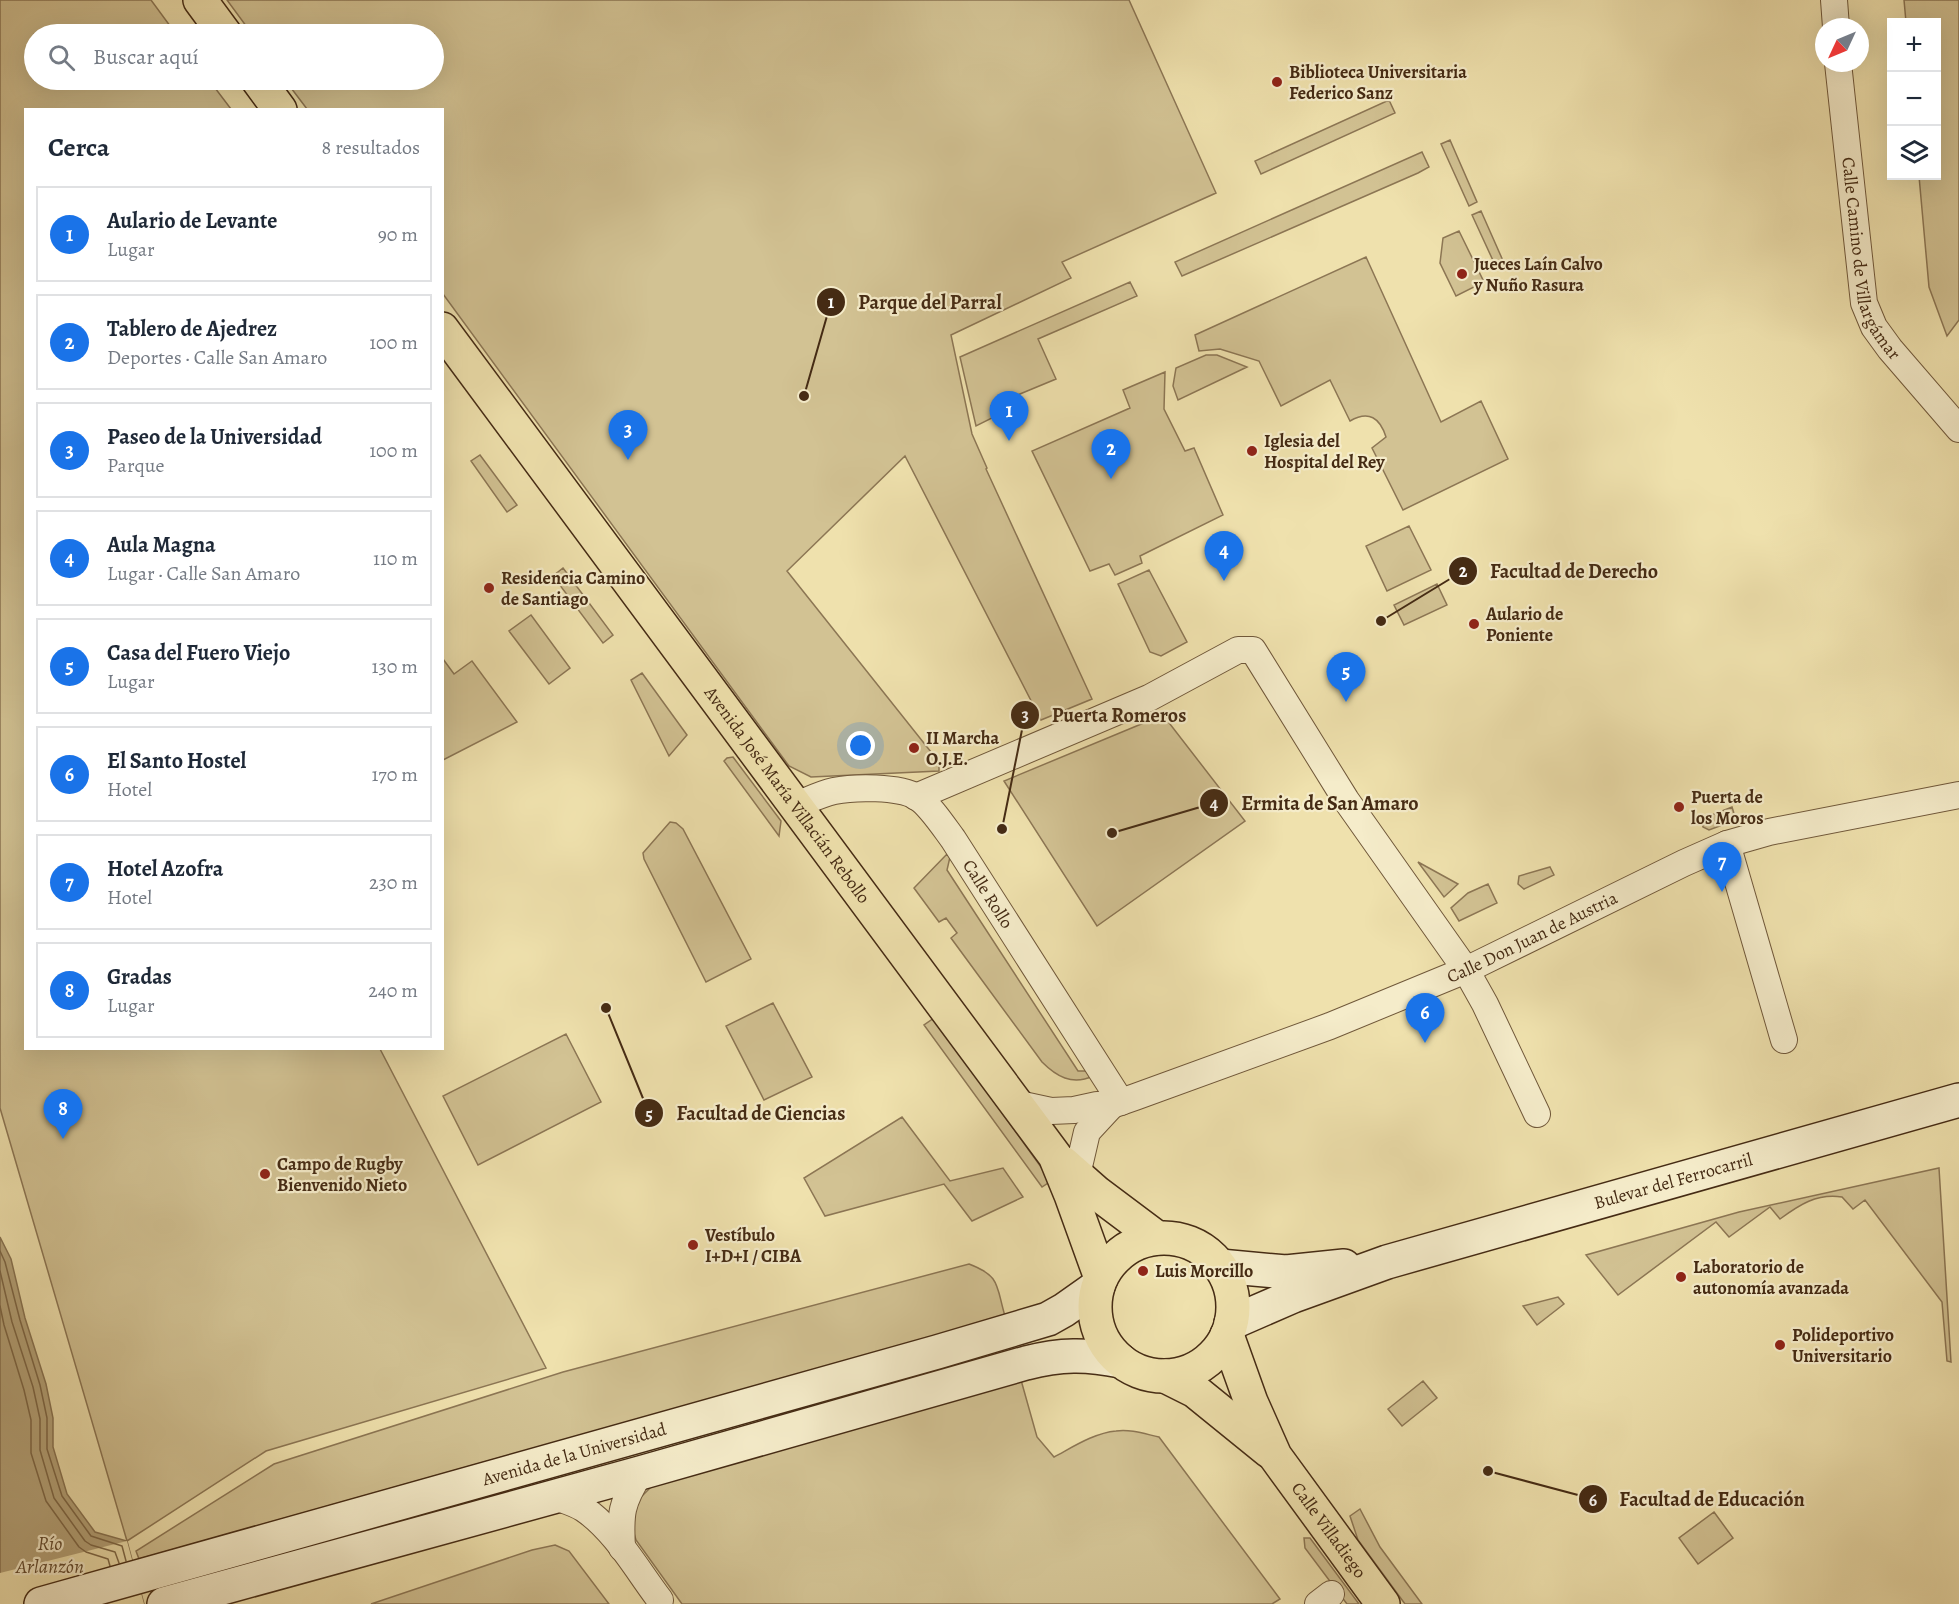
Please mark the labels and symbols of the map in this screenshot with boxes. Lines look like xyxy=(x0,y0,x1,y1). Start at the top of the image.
north arrow xyxy=(1815,18,1869,72)
place label: Biblioteca Universitaria Federico Sanz xyxy=(1289,60,1467,105)
marker: Biblioteca Universitaria Federico Sanz xyxy=(1270,75,1284,89)
street label: Calle Camino de Villargámar xyxy=(1836,156,1906,365)
place label: Jueces Laín Calvo y Nuño Rasura xyxy=(1473,252,1603,297)
marker: Jueces Laín Calvo y Nuño Rasura xyxy=(1455,267,1469,281)
callout: Parque del Parral xyxy=(816,283,1014,321)
text: Parque del Parral xyxy=(858,289,1002,316)
text: 1 xyxy=(828,290,835,314)
pin: 1 xyxy=(990,392,1028,441)
pin: 3 xyxy=(608,410,648,460)
place label: Iglesia del Hospital del Rey xyxy=(1264,429,1385,474)
pin: 2 xyxy=(1092,430,1130,479)
marker: Iglesia del Hospital del Rey xyxy=(1245,444,1259,458)
pin: 4 xyxy=(1204,532,1244,581)
callout: Facultad de Derecho xyxy=(1448,552,1670,590)
text: Facultad de Derecho xyxy=(1490,558,1658,585)
text: 2 xyxy=(1459,559,1468,583)
place label: Residencia Camino de Santiago xyxy=(501,566,645,611)
marker: Residencia Camino de Santiago xyxy=(482,581,496,595)
place label: Aulario de Poniente xyxy=(1485,602,1563,647)
marker: Aulario de Poniente xyxy=(1467,617,1481,631)
pin: 5 xyxy=(1326,652,1366,702)
street label: Avenida José María Villacián Rebollo xyxy=(698,681,876,908)
callout: Puerta Romeros xyxy=(1010,696,1198,734)
text: Puerta Romeros xyxy=(1052,702,1186,729)
text: 3 xyxy=(1021,703,1029,727)
place label: II Marcha O.J.E. xyxy=(926,726,1000,771)
your location xyxy=(846,731,875,760)
marker: II Marcha O.J.E. xyxy=(907,741,921,755)
callout: Ermita de San Amaro xyxy=(1199,784,1431,822)
place label: Puerta de los Moros xyxy=(1691,785,1764,830)
text: Ermita de San Amaro xyxy=(1241,790,1419,817)
text: 4 xyxy=(1210,791,1219,815)
marker: Puerta de los Moros xyxy=(1672,800,1686,814)
pin: 7 xyxy=(1702,842,1742,892)
street label: Calle Rollo xyxy=(957,855,1019,933)
street label: Calle Don Juan de Austria xyxy=(1443,885,1622,989)
pin: 6 xyxy=(1406,994,1444,1043)
pin: 8 xyxy=(44,1090,82,1139)
callout: Facultad de Ciencias xyxy=(634,1094,857,1132)
text: Facultad de Ciencias xyxy=(677,1100,845,1127)
text: 5 xyxy=(645,1102,653,1126)
street label: Bulevar del Ferrocarril xyxy=(1591,1147,1756,1215)
place label: Campo de Rugby Bienvenido Nieto xyxy=(277,1152,407,1197)
marker: Campo de Rugby Bienvenido Nieto xyxy=(258,1167,272,1181)
place label: Vestíbulo I+D+I / CIBA xyxy=(704,1223,802,1268)
marker: Vestíbulo I+D+I / CIBA xyxy=(686,1238,700,1252)
place label: Laboratorio de autonomía avanzada xyxy=(1693,1255,1849,1300)
place label: Luis Morcillo xyxy=(1155,1259,1253,1283)
marker: Luis Morcillo xyxy=(1136,1264,1150,1278)
marker: Laboratorio de autonomía avanzada xyxy=(1674,1270,1688,1284)
place label: Polideportivo Universitario xyxy=(1792,1323,1894,1368)
marker: Polideportivo Universitario xyxy=(1773,1338,1787,1352)
street label: Avenida de la Universidad xyxy=(479,1417,669,1492)
street label: Calle Villadiego xyxy=(1286,1477,1372,1583)
callout: Facultad de Educación xyxy=(1578,1480,1817,1518)
text: Facultad de Educación xyxy=(1619,1486,1805,1513)
text: 6 xyxy=(1589,1488,1597,1512)
water label: Río Arlanzón xyxy=(15,1530,84,1580)

